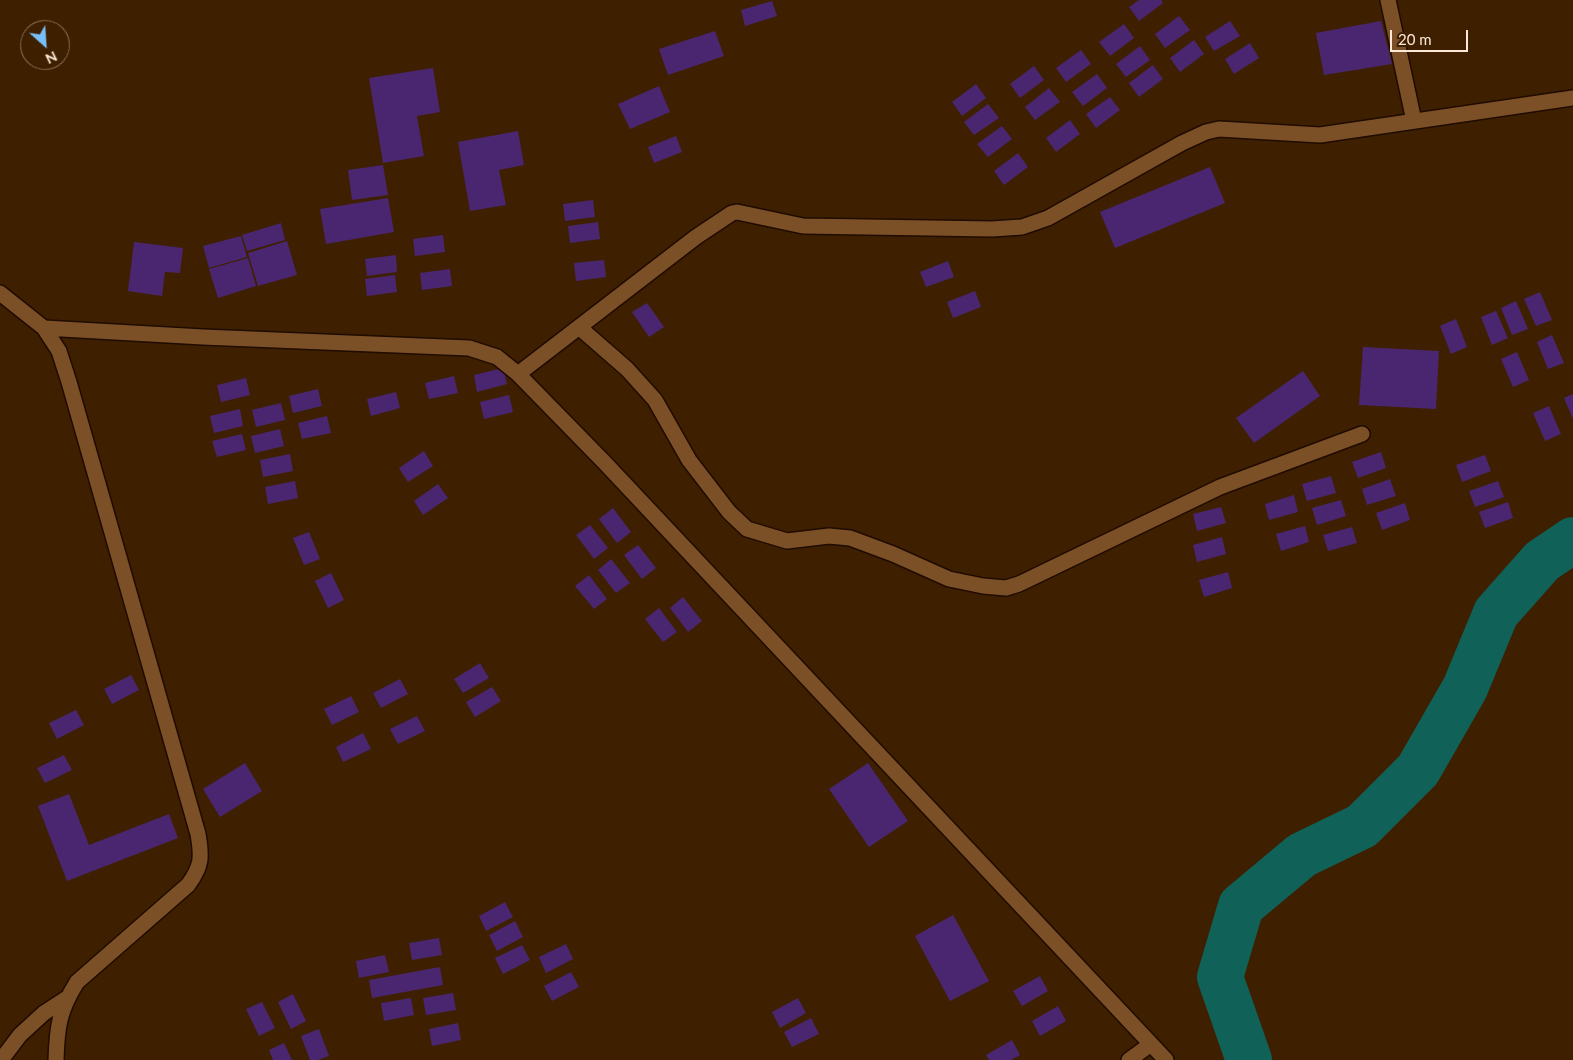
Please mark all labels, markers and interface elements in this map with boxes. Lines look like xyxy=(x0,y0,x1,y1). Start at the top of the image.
north arrow xyxy=(20,20,70,70)
scale bar xyxy=(1393,20,1470,52)
text: 20 m xyxy=(1398,30,1432,48)
text: N xyxy=(43,48,60,68)

